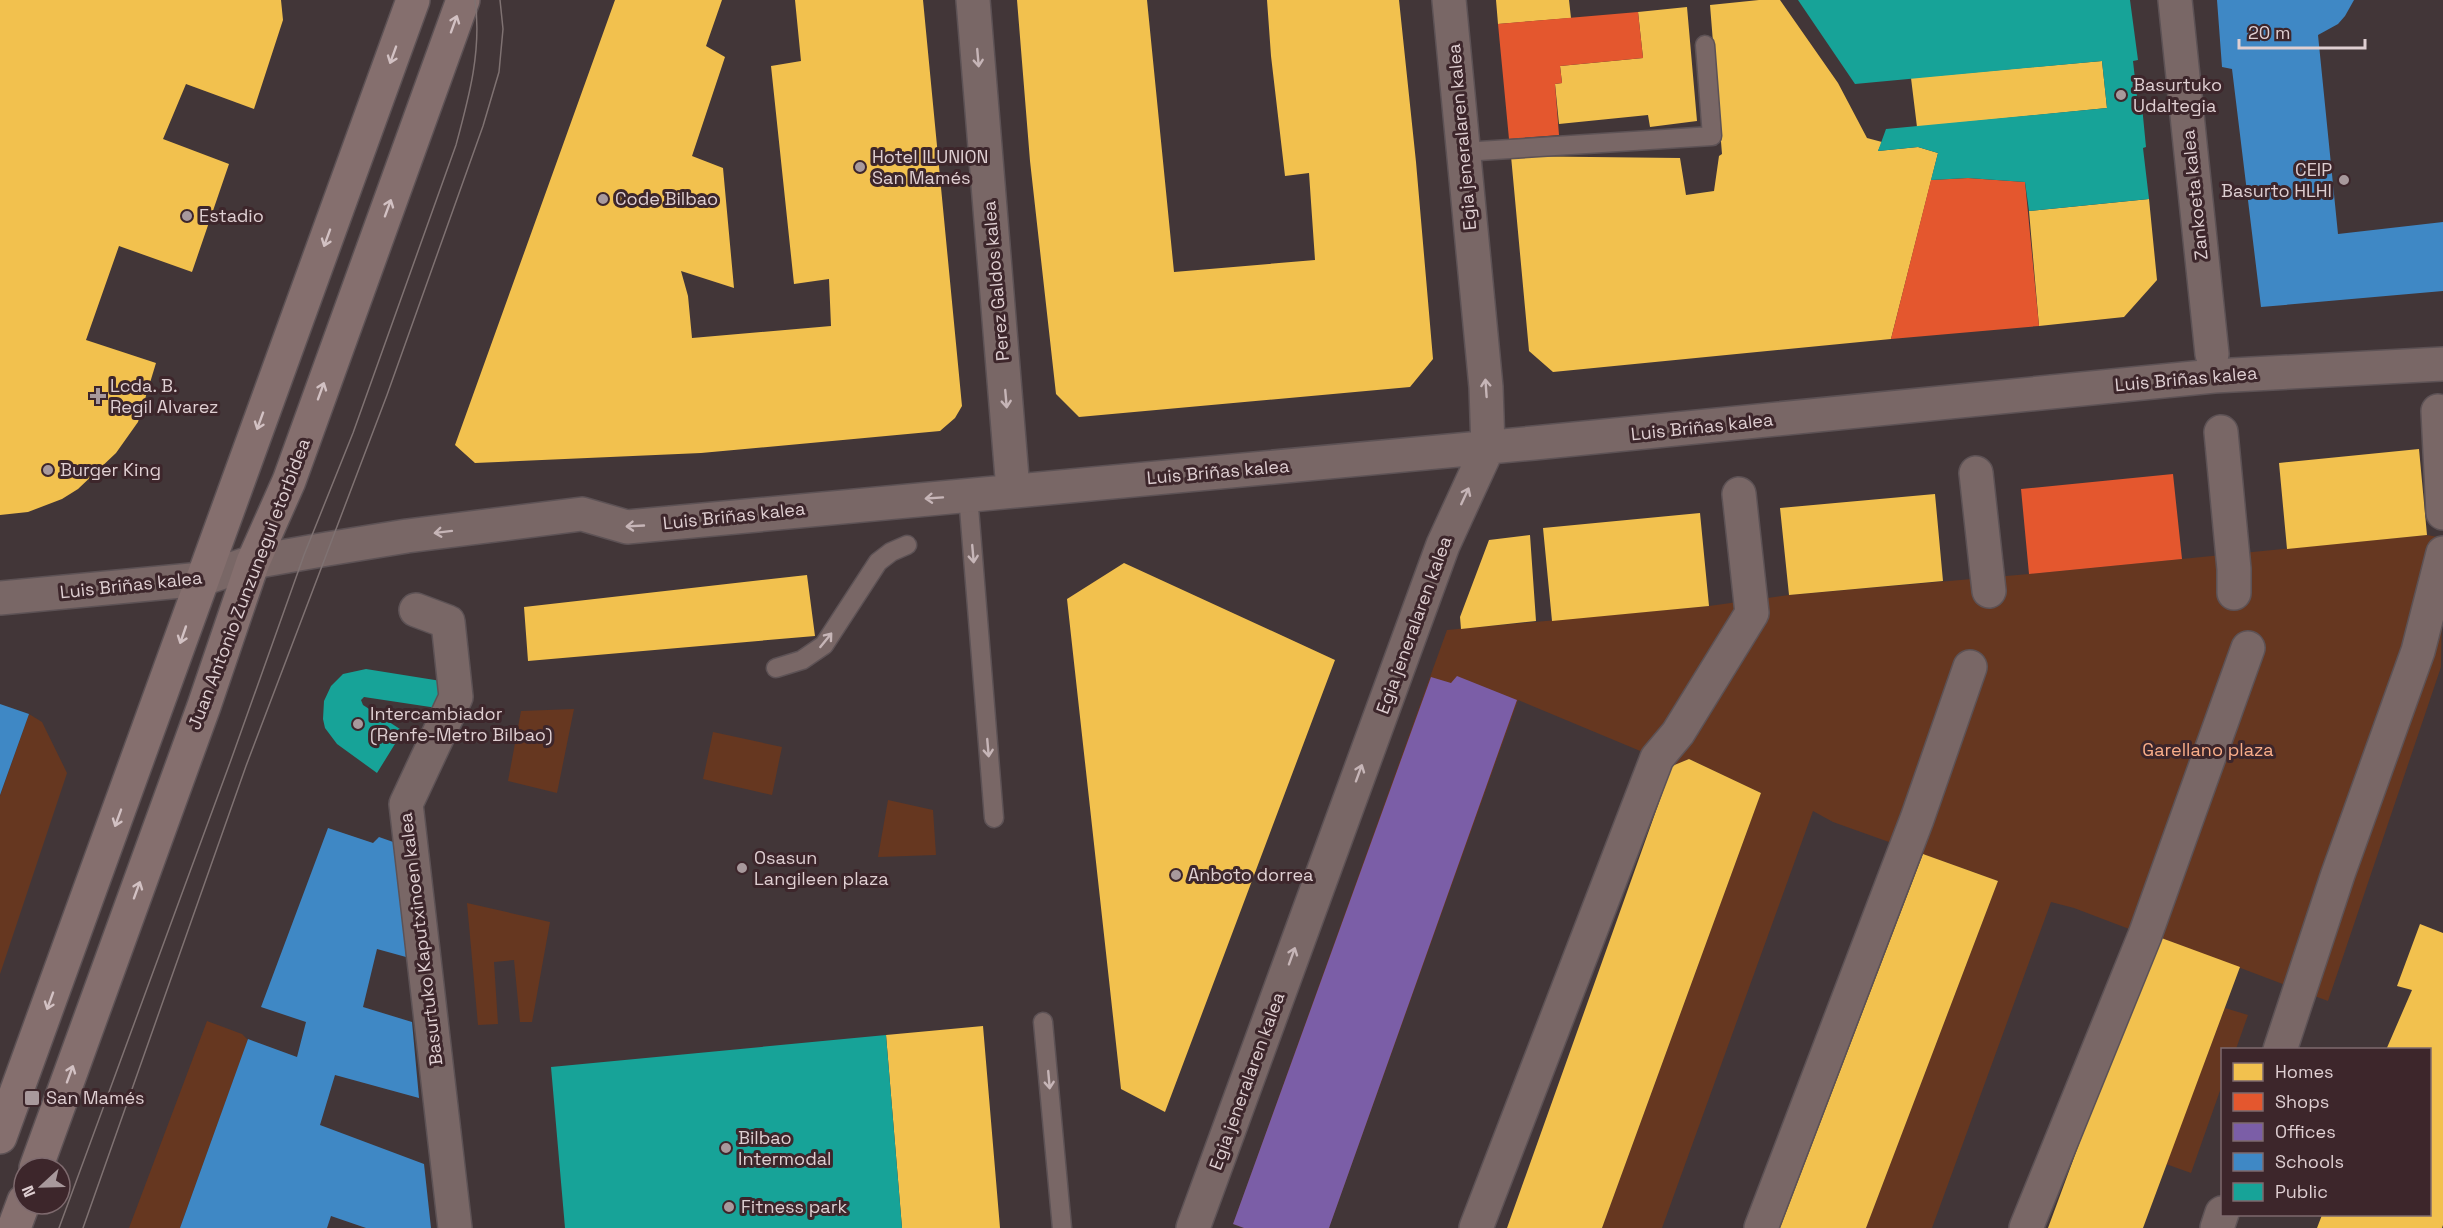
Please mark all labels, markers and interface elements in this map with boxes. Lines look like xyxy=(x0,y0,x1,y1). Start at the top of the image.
scale bar xyxy=(2239,12,2365,50)
one-way arrow xyxy=(450,15,461,34)
text: 20 m xyxy=(2248,21,2291,44)
street label: Egia jeneralaren kalea xyxy=(1442,43,1481,231)
one-way arrow xyxy=(387,45,398,64)
one-way arrow xyxy=(973,48,984,68)
place label: Basurtuko Udaltegia xyxy=(2133,73,2222,117)
marker: Basurtuko Udaltegia xyxy=(2114,88,2128,102)
street label: Zankoeta kalea xyxy=(2176,129,2213,261)
place label: Hotel ILUNION San Mamés xyxy=(872,145,989,189)
place label: CEIP Basurto HLHI xyxy=(2221,158,2332,202)
marker: Hotel ILUNION San Mamés xyxy=(853,160,867,174)
marker: CEIP Basurto HLHI xyxy=(2337,173,2351,187)
place label: Code Bilbao xyxy=(615,187,718,210)
marker: Code Bilbao xyxy=(596,192,610,206)
one-way arrow xyxy=(383,199,394,217)
street label: Perez Galdos kalea xyxy=(977,200,1014,362)
place label: Estadio xyxy=(199,204,264,227)
marker: Estadio xyxy=(180,209,194,223)
one-way arrow xyxy=(320,228,331,247)
street label: Luis Briñas kalea xyxy=(2114,361,2258,396)
place label: Lcda. B. Regil Alvarez xyxy=(110,374,218,418)
one-way arrow xyxy=(1480,379,1491,399)
one-way arrow xyxy=(317,382,328,401)
marker: Lcda. B. Regil Alvarez xyxy=(91,389,105,403)
one-way arrow xyxy=(1001,389,1012,409)
street label: Luis Briñas kalea xyxy=(1630,408,1774,445)
one-way arrow xyxy=(253,412,264,430)
street label: Juan Antonio Zunzunegui etorbidea xyxy=(182,435,315,733)
street label: Luis Briñas kalea xyxy=(1146,454,1290,489)
place label: Burger King xyxy=(60,458,161,481)
marker: Burger King xyxy=(41,463,55,477)
one-way arrow xyxy=(1460,487,1472,505)
one-way arrow xyxy=(924,492,944,503)
street label: Luis Briñas kalea xyxy=(662,497,806,534)
one-way arrow xyxy=(626,520,645,531)
one-way arrow xyxy=(433,526,453,537)
street label: Egia jeneralaren kalea xyxy=(1371,533,1456,717)
one-way arrow xyxy=(967,543,978,563)
street label: Luis Briñas kalea xyxy=(59,566,203,603)
one-way arrow xyxy=(177,625,188,644)
one-way arrow xyxy=(819,632,832,648)
place label: Intercambiador (Renfe-Metro Bilbao) xyxy=(370,702,552,746)
marker: Intercambiador (Renfe-Metro Bilbao) xyxy=(351,717,365,731)
one-way arrow xyxy=(983,738,994,757)
park label: Garellano plaza xyxy=(2142,738,2274,761)
one-way arrow xyxy=(1355,764,1366,783)
one-way arrow xyxy=(112,809,123,827)
street label: Basurtuko Kaputxinoen kalea xyxy=(394,811,447,1067)
place label: Osasun Langileen plaza xyxy=(754,846,889,890)
marker: Osasun Langileen plaza xyxy=(735,861,749,875)
place label: Anboto dorrea xyxy=(1188,863,1313,886)
marker: Anboto dorrea xyxy=(1169,868,1183,882)
one-way arrow xyxy=(132,881,143,900)
one-way arrow xyxy=(1288,947,1299,966)
street label: Egia jeneralaren kalea xyxy=(1204,989,1289,1173)
one-way arrow xyxy=(44,991,55,1010)
legend xyxy=(2221,1048,2431,1216)
text: Homes xyxy=(2275,1060,2334,1083)
one-way arrow xyxy=(66,1065,77,1083)
one-way arrow xyxy=(1044,1069,1055,1089)
place label: San Mamés xyxy=(46,1086,145,1109)
marker: San Mamés xyxy=(23,1089,41,1107)
text: Shops xyxy=(2275,1090,2329,1113)
text: Offices xyxy=(2275,1120,2336,1143)
place label: Bilbao Intermodal xyxy=(738,1126,832,1170)
marker: Bilbao Intermodal xyxy=(719,1141,733,1155)
text: Schools xyxy=(2275,1150,2344,1173)
north arrow xyxy=(12,1156,72,1216)
text: Public xyxy=(2275,1180,2328,1203)
text: N xyxy=(17,1183,40,1200)
place label: Fitness park xyxy=(741,1195,847,1218)
marker: Fitness park xyxy=(722,1200,736,1214)

